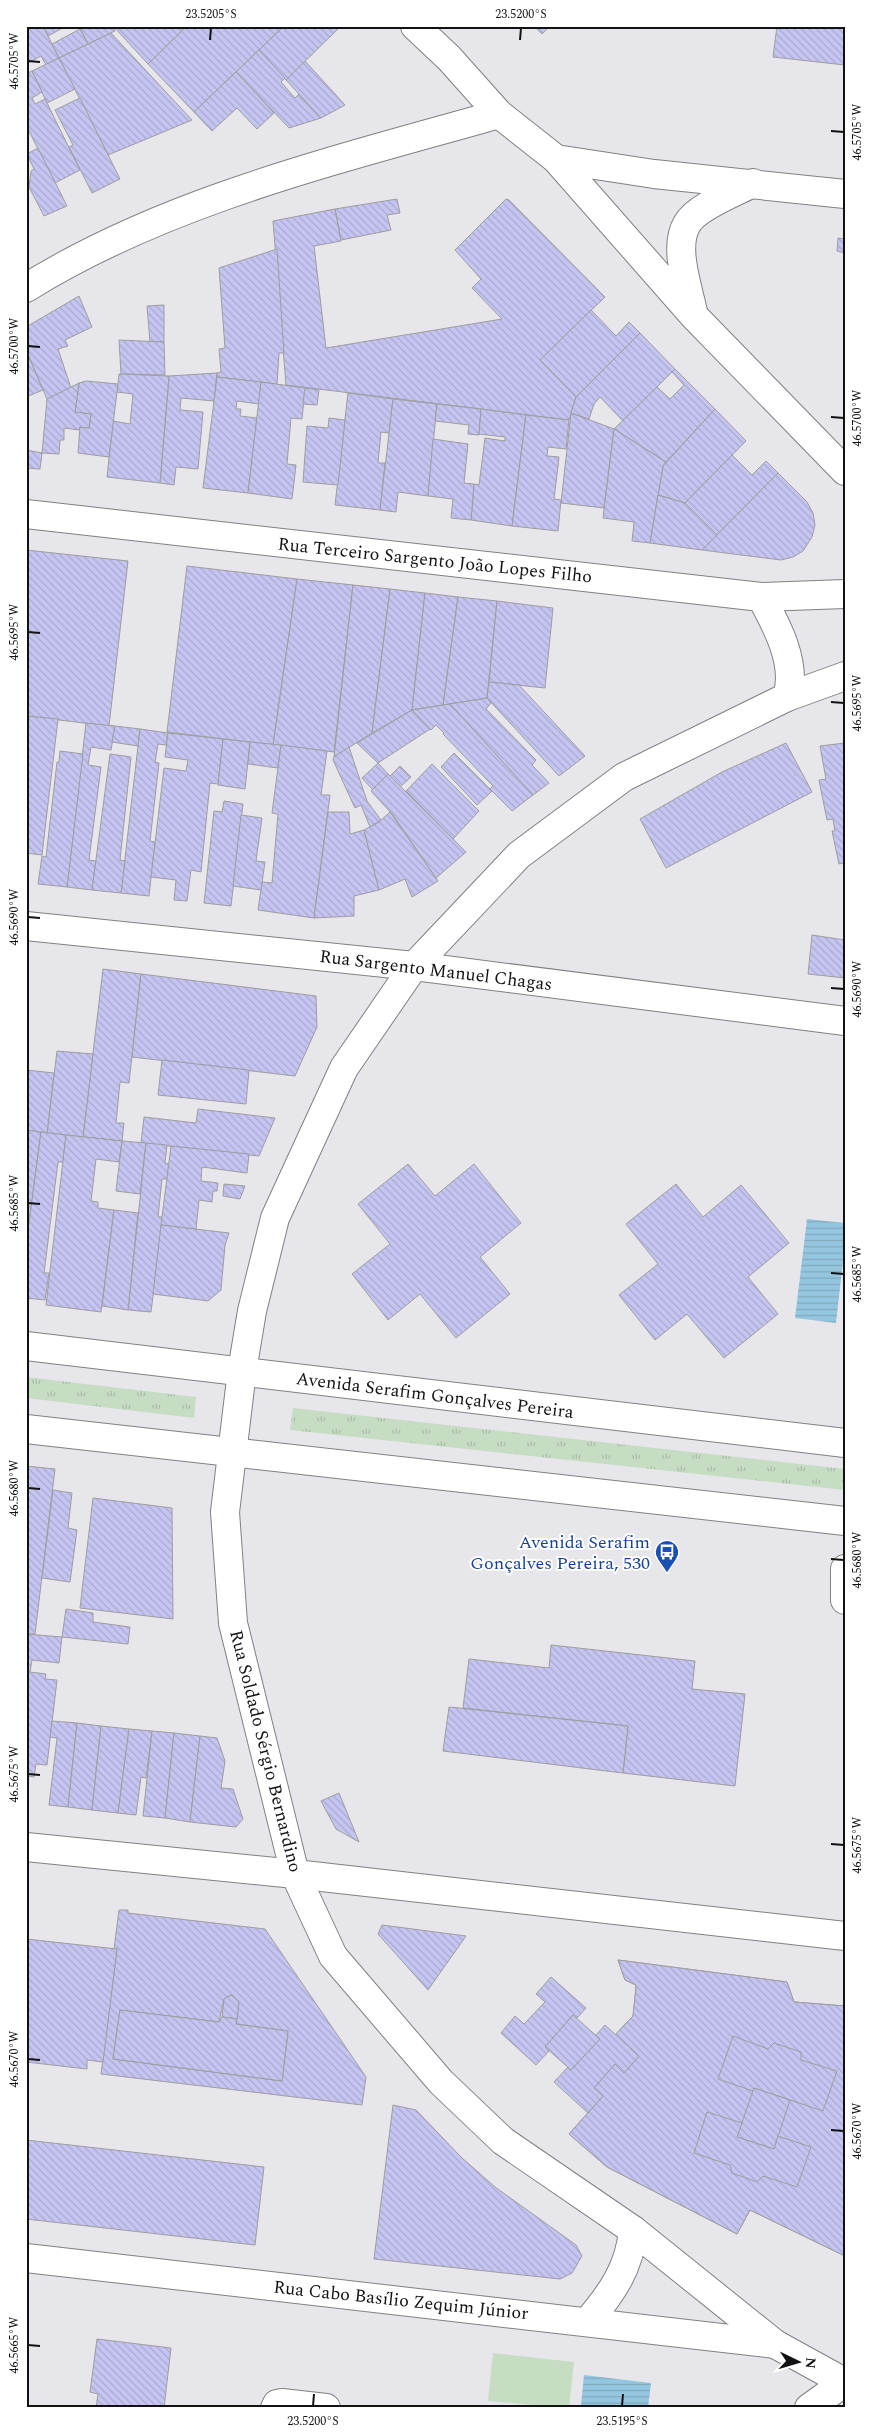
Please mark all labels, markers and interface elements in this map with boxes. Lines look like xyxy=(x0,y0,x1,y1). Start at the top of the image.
text: 23.5205°S xyxy=(185,5,237,24)
text: 23.5200°S xyxy=(495,5,547,24)
text: 46.5705°W xyxy=(5,32,24,89)
text: 46.5705°W xyxy=(848,103,867,160)
text: 46.5700°W xyxy=(5,317,24,374)
text: 46.5700°W xyxy=(848,389,867,446)
street label: Rua Terceiro Sargento João Lopes Filho xyxy=(276,531,593,590)
text: 46.5695°W xyxy=(5,603,24,660)
text: 46.5695°W xyxy=(848,674,867,731)
text: 46.5690°W xyxy=(5,888,24,945)
street label: Rua Sargento Manuel Chagas xyxy=(318,943,554,998)
text: 46.5690°W xyxy=(848,960,867,1017)
text: 46.5685°W xyxy=(5,1174,24,1231)
text: 46.5685°W xyxy=(848,1245,867,1302)
street label: Avenida Serafim Gonçalves Pereira xyxy=(295,1365,576,1426)
text: 46.5680°W xyxy=(5,1459,24,1516)
place label: Avenida Serafim Gonçalves Pereira, 530 xyxy=(470,1529,650,1577)
text: 46.5680°W xyxy=(848,1531,867,1588)
bus stop icon: Avenida Serafim Gonçalves Pereira, 530 xyxy=(654,1539,680,1573)
street label: Rua Soldado Sérgio Bernardino xyxy=(222,1627,309,1875)
text: 46.5675°W xyxy=(5,1745,24,1802)
text: 46.5675°W xyxy=(848,1816,867,1873)
text: 46.5670°W xyxy=(5,2030,24,2087)
text: 46.5670°W xyxy=(848,2102,867,2159)
street label: Rua Cabo Basílio Zequim Júnior xyxy=(272,2274,530,2327)
text: 46.5665°W xyxy=(5,2316,24,2373)
north arrow xyxy=(774,2336,824,2386)
text: N xyxy=(799,2356,821,2370)
text: 23.5200°S xyxy=(287,2412,339,2431)
text: 23.5195°S xyxy=(596,2412,648,2431)

